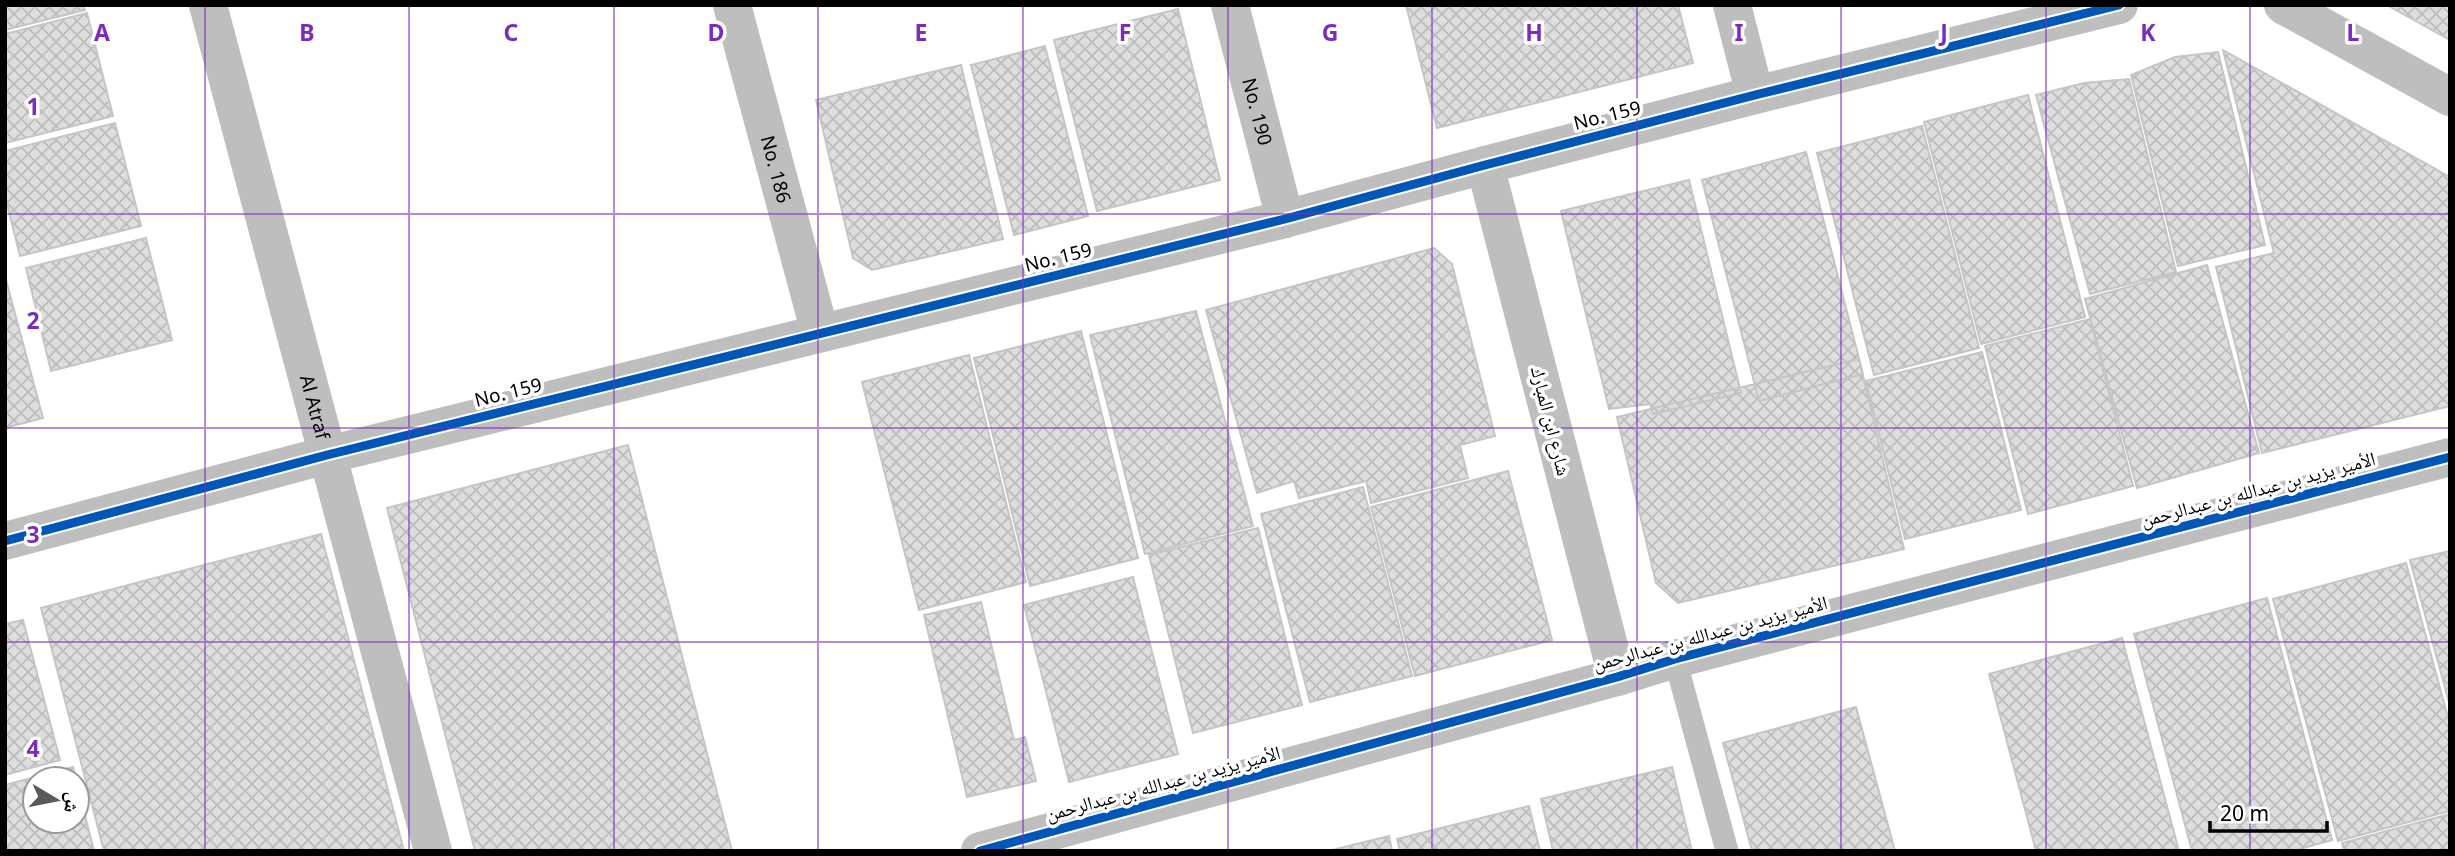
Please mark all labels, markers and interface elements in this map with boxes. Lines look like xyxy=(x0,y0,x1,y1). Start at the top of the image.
text: A xyxy=(94,16,110,48)
text: B xyxy=(299,16,315,48)
text: C xyxy=(504,16,519,48)
text: D xyxy=(708,16,724,48)
text: E xyxy=(915,16,927,48)
text: F xyxy=(1119,16,1131,48)
text: G xyxy=(1322,16,1338,48)
text: H xyxy=(1525,16,1543,48)
text: I xyxy=(1735,16,1744,48)
text: J xyxy=(1938,16,1948,48)
text: K xyxy=(2140,16,2156,48)
text: L xyxy=(2347,16,2360,48)
street label: No. 190 xyxy=(1236,75,1279,148)
text: 1 xyxy=(26,90,40,122)
street label: No. 159 xyxy=(1571,94,1643,136)
street label: No. 186 xyxy=(755,133,797,206)
street label: No. 159 xyxy=(1022,236,1094,278)
text: 2 xyxy=(26,304,40,336)
street label: شارع ابن المبارك xyxy=(1525,364,1577,478)
street label: No. 159 xyxy=(472,371,544,413)
street label: Al Atraf xyxy=(294,372,336,444)
street label: الأمير يزيد بن عبدالله بن عبدالرحمن xyxy=(2138,445,2378,533)
text: 3 xyxy=(26,518,40,550)
street label: الأمير يزيد بن عبدالله بن عبدالرحمن xyxy=(1590,589,1830,677)
text: 4 xyxy=(26,732,40,764)
street label: الأمير يزيد بن عبدالله بن عبدالرحمن xyxy=(1043,739,1283,827)
north arrow xyxy=(21,765,91,835)
scale bar xyxy=(2210,790,2327,834)
text: ش xyxy=(58,791,87,815)
text: 20 m xyxy=(2220,799,2269,827)

